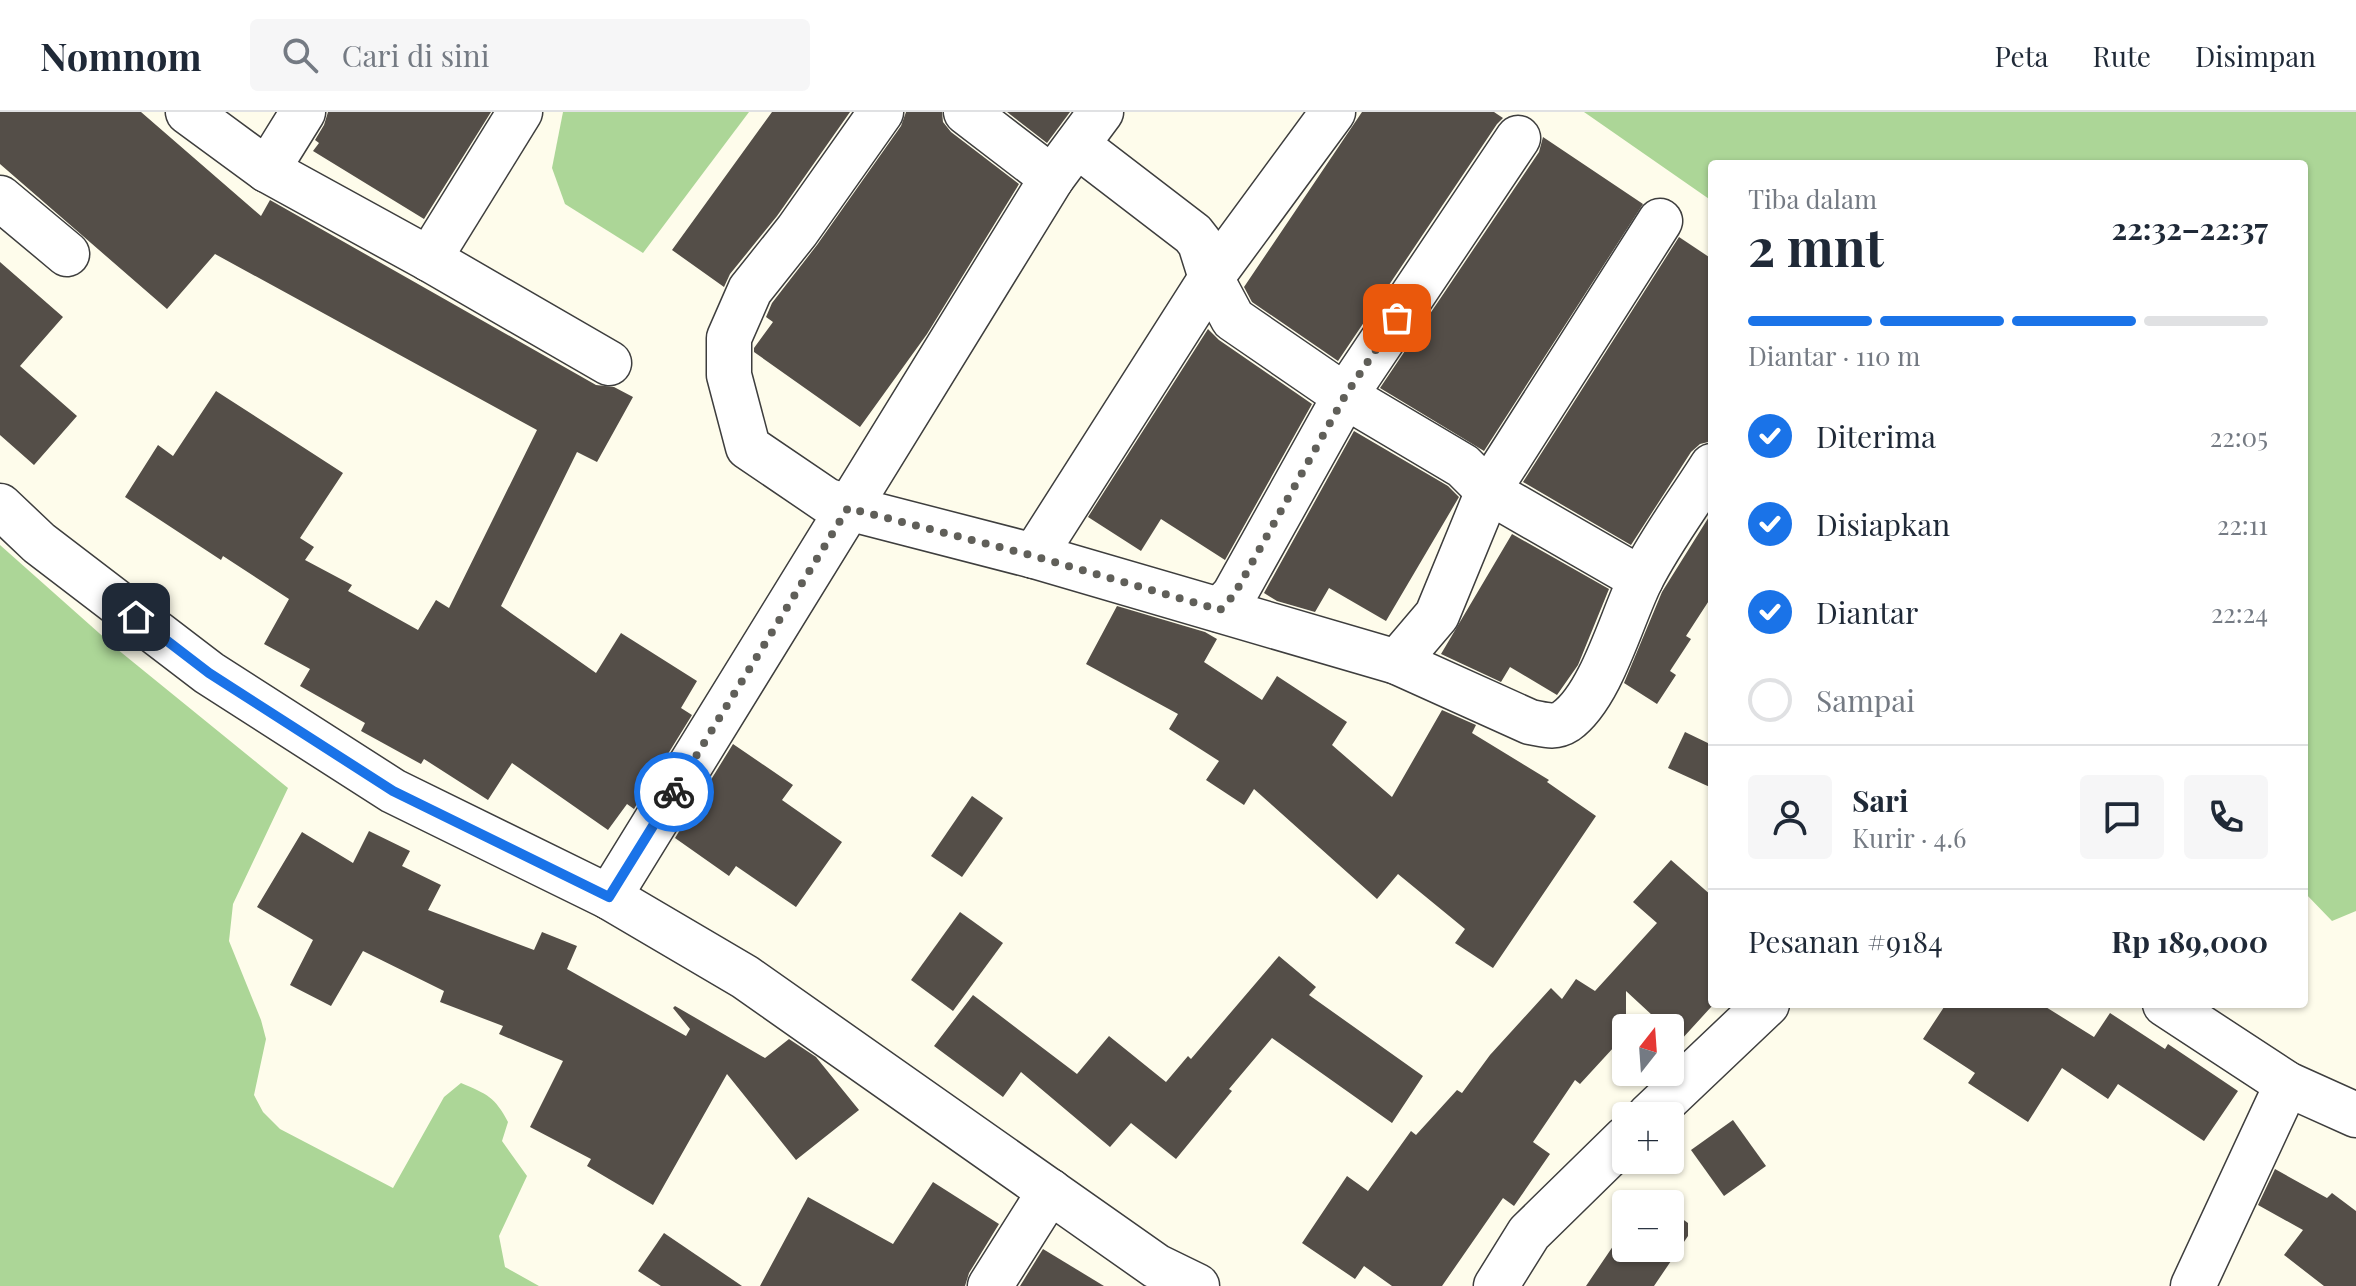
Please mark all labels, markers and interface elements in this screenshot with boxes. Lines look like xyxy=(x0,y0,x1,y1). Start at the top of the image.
search box xyxy=(250,19,810,91)
text: Nomnom xyxy=(40,30,202,81)
icon: search xyxy=(278,33,322,77)
text: Cari di sini xyxy=(342,35,490,75)
text: Peta xyxy=(1994,37,2049,74)
text: Rute xyxy=(2093,37,2151,74)
text: Disimpan xyxy=(2195,37,2316,74)
text: Tiba dalam xyxy=(1748,181,1877,216)
text: 22:32–22:37 xyxy=(2111,208,2268,248)
text: 2 mnt xyxy=(1748,211,1884,280)
pin xyxy=(1363,284,1431,352)
icon: bag xyxy=(1375,296,1419,340)
text: Diantar · 110 m xyxy=(1748,338,1920,373)
icon: check xyxy=(1748,414,1792,458)
text: Diterima xyxy=(1816,416,1936,456)
text: 22:05 xyxy=(2210,419,2268,454)
icon: check xyxy=(1748,502,1792,546)
text: Disiapkan xyxy=(1816,504,1950,544)
text: 22:11 xyxy=(2217,507,2268,542)
pin xyxy=(102,583,170,651)
icon: check xyxy=(1748,590,1792,634)
text: Diantar xyxy=(1816,592,1918,632)
icon: home xyxy=(114,595,158,639)
text: 22:24 xyxy=(2211,595,2268,630)
text: Sampai xyxy=(1816,680,1915,720)
courier xyxy=(634,752,714,832)
icon: bike xyxy=(652,770,696,814)
button: person xyxy=(1748,775,1832,859)
button: chat xyxy=(2080,775,2164,859)
button: phone xyxy=(2184,775,2268,859)
text: Sari xyxy=(1852,780,1909,820)
text: Kurir · 4.6 xyxy=(1852,820,1966,855)
text: Pesanan #9184 xyxy=(1748,921,1943,961)
text: Rp 189,000 xyxy=(2111,921,2268,961)
north arrow xyxy=(1612,1014,1684,1086)
map controls xyxy=(1612,1014,1684,1262)
button: + xyxy=(1612,1102,1684,1174)
button: − xyxy=(1612,1190,1684,1262)

